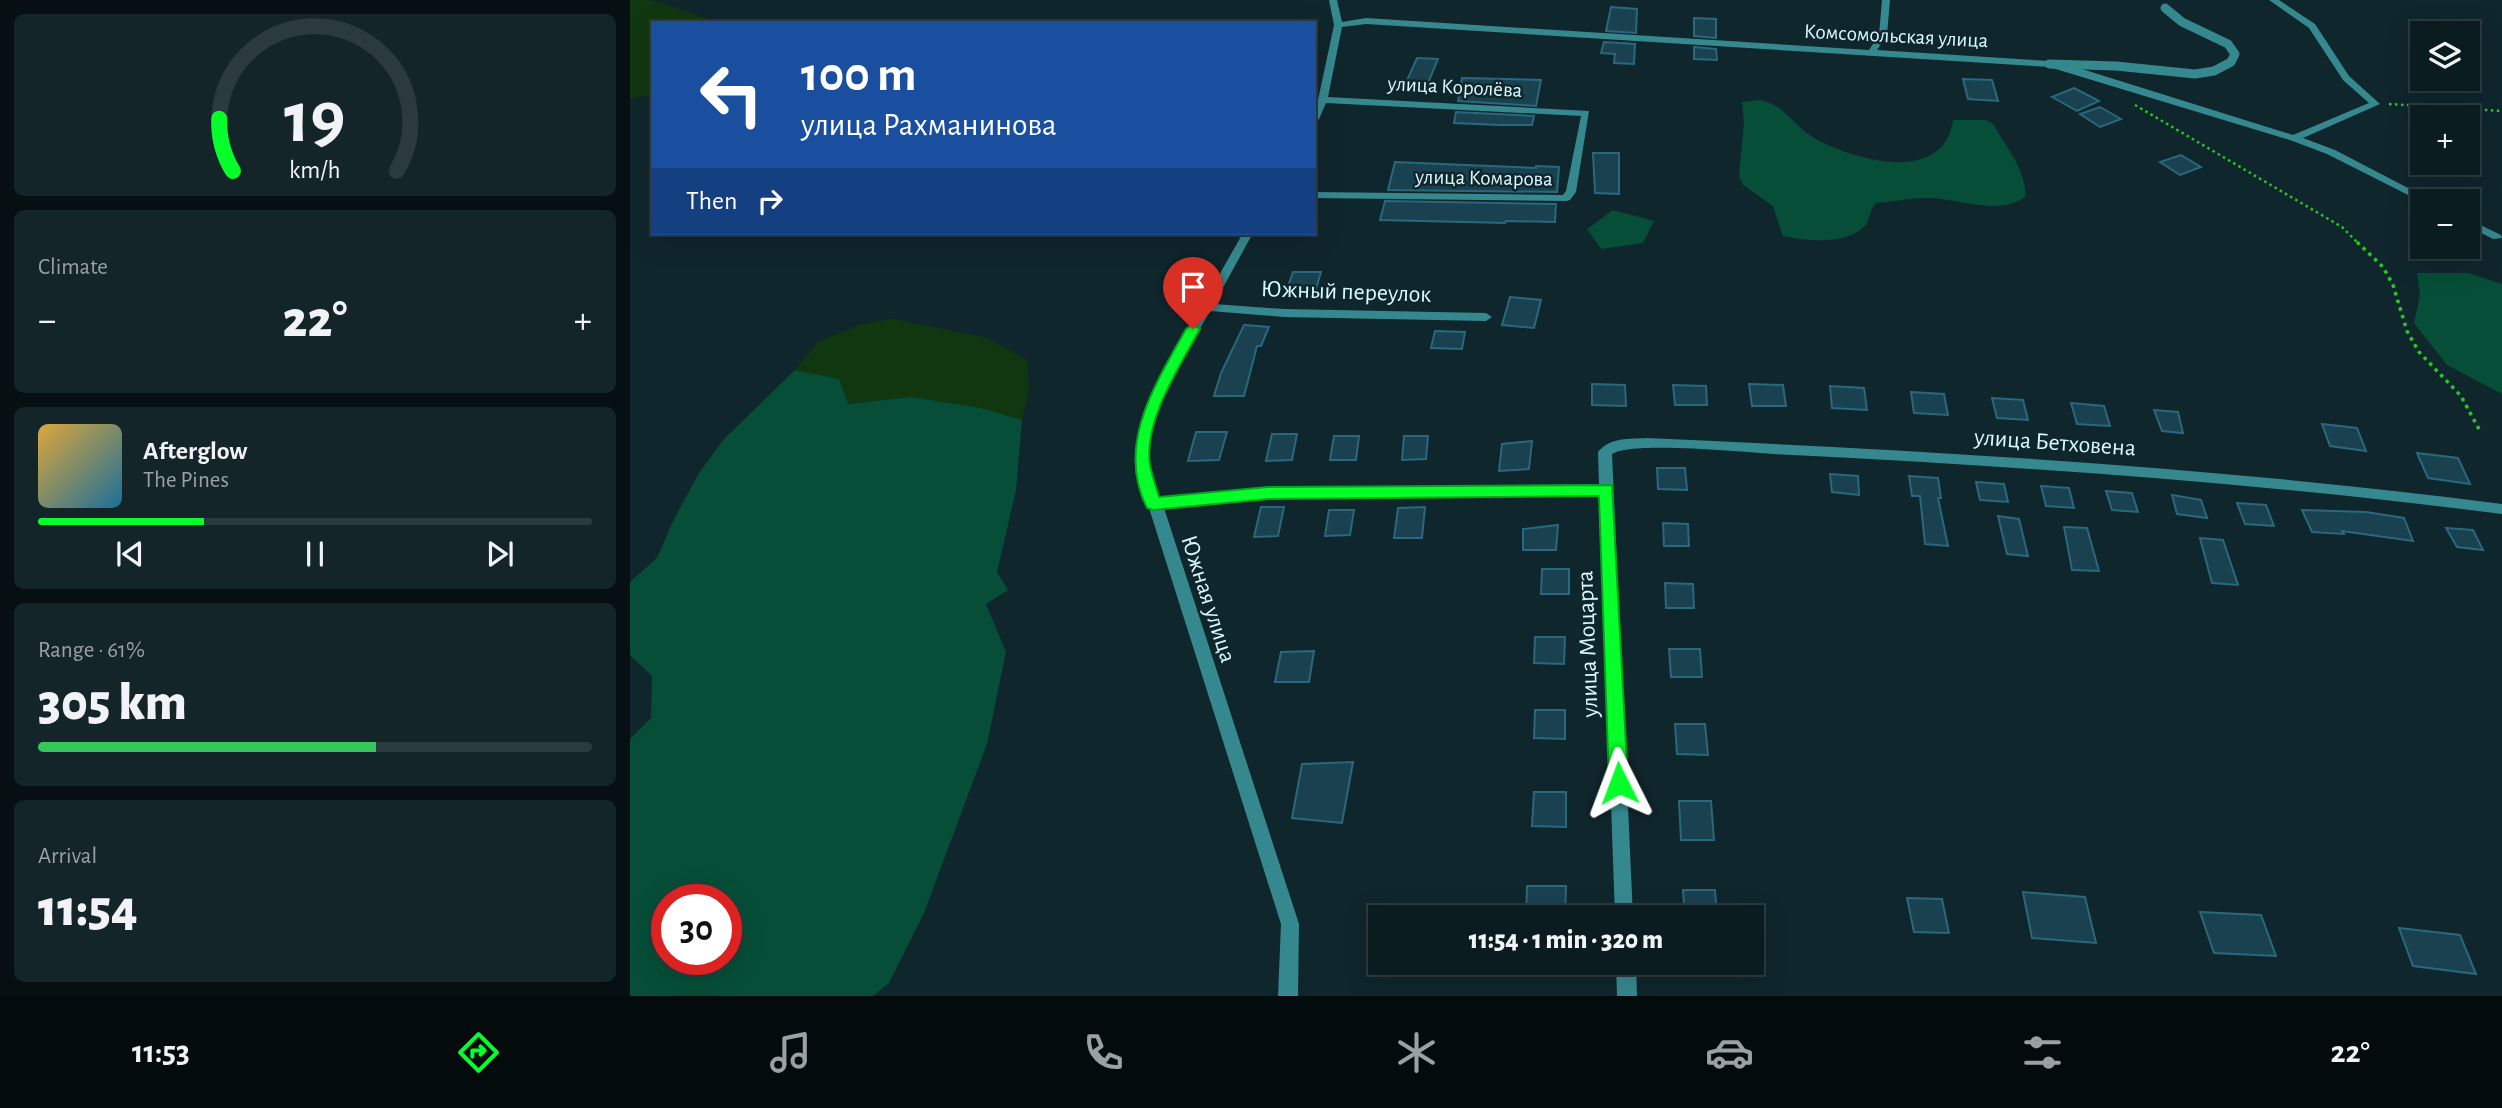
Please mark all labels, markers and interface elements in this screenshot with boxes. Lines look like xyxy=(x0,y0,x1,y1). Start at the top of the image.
street label: Комсомольская улица xyxy=(1803,21,1989,51)
map controls xyxy=(2410,21,2480,259)
button: layers xyxy=(2410,21,2480,91)
icon: left xyxy=(686,49,777,140)
text: 100 m xyxy=(801,51,917,100)
street label: улица Королёва xyxy=(1386,73,1523,101)
text: 19 xyxy=(284,84,346,157)
button: + xyxy=(2410,105,2480,175)
text: улица Рахманинова xyxy=(801,109,1057,141)
text: km/h xyxy=(289,158,341,183)
street label: улица Комарова xyxy=(1414,166,1553,190)
icon: right xyxy=(751,182,789,220)
text: Then xyxy=(686,188,737,214)
button: − xyxy=(2410,189,2480,259)
text: Climate xyxy=(38,256,108,279)
pin xyxy=(1163,257,1223,329)
icon: arrive xyxy=(1174,268,1212,306)
street label: Южный переулок xyxy=(1260,277,1432,307)
text: 22° xyxy=(282,294,348,346)
text: − xyxy=(38,302,56,340)
text: + xyxy=(574,302,592,340)
street label: улица Бетховена xyxy=(1972,425,2137,461)
text: Afterglow xyxy=(143,438,247,464)
text: The Pines xyxy=(143,469,229,492)
street label: Южная улица xyxy=(1176,532,1240,666)
icon: previous xyxy=(111,535,149,573)
icon: pause xyxy=(296,535,334,573)
icon: next xyxy=(481,535,519,573)
street label: улица Моцарта xyxy=(1573,570,1603,719)
text: Range · 61% xyxy=(38,639,145,662)
text: 305 km xyxy=(38,677,187,729)
position arrow xyxy=(1582,746,1656,820)
text: Arrival xyxy=(38,845,97,868)
text: 11:54 xyxy=(38,883,138,935)
speed limit sign: 30 xyxy=(651,884,742,975)
text: 11:54 · 1 min · 320 m xyxy=(1469,927,1663,953)
icon: directions xyxy=(454,1028,503,1077)
icon: music xyxy=(766,1028,815,1077)
icon: phone xyxy=(1079,1028,1128,1077)
icon: climate xyxy=(1392,1028,1441,1077)
icon: car xyxy=(1705,1028,1754,1077)
icon: filters xyxy=(2018,1028,2067,1077)
text: 11:53 xyxy=(132,1036,190,1068)
text: 22° xyxy=(2330,1036,2370,1068)

